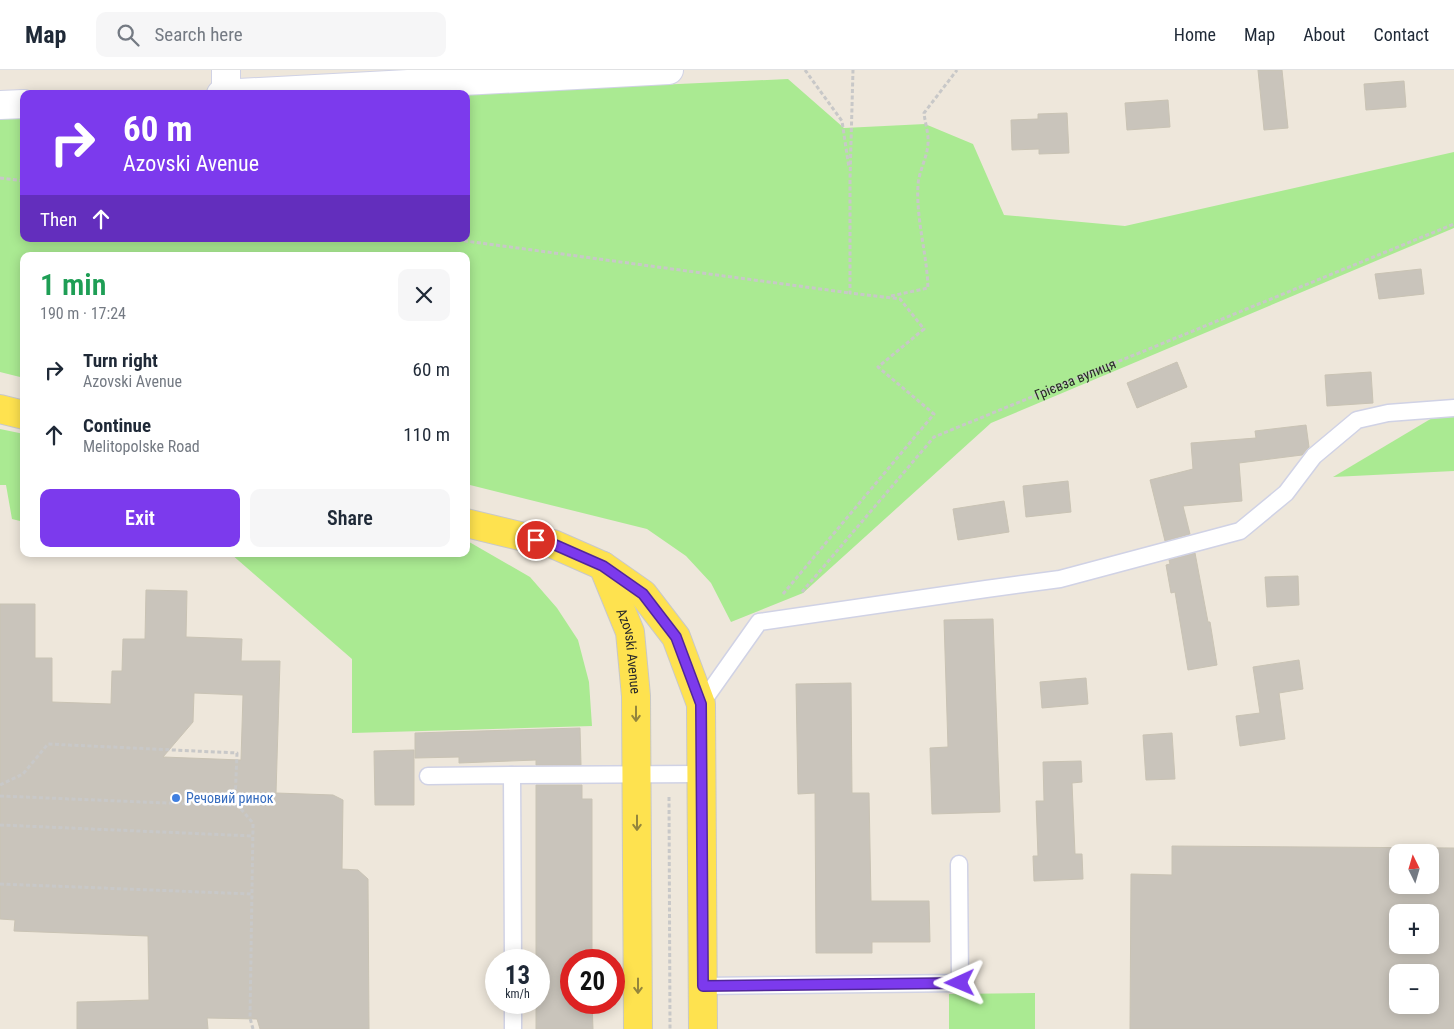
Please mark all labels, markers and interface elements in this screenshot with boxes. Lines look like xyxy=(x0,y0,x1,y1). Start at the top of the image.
search box xyxy=(96,12,446,57)
text: Map xyxy=(25,21,66,49)
icon: search xyxy=(114,21,142,49)
text: Search here xyxy=(154,23,243,46)
text: Home xyxy=(1174,24,1216,45)
text: Map xyxy=(1244,24,1275,45)
text: About xyxy=(1303,24,1345,45)
text: Contact xyxy=(1373,24,1429,45)
text: 60 m xyxy=(123,109,192,150)
icon: right xyxy=(40,110,105,175)
text: Azovski Avenue xyxy=(123,151,259,176)
icon: ahead xyxy=(87,205,115,233)
text: Then xyxy=(40,208,77,231)
text: 1 min xyxy=(40,267,106,302)
button: close xyxy=(398,269,450,321)
text: 190 m · 17:24 xyxy=(40,304,126,323)
text: Turn right xyxy=(83,349,158,372)
street label: Грієвза вулиця xyxy=(1032,355,1118,403)
icon: right xyxy=(40,356,68,384)
text: 60 m xyxy=(413,358,450,381)
text: Azovski Avenue xyxy=(83,372,182,391)
text: Continue xyxy=(83,414,151,437)
icon: ahead xyxy=(40,421,68,449)
text: 110 m xyxy=(403,423,450,446)
text: Melitopolske Road xyxy=(83,437,200,456)
button: Exit xyxy=(40,489,240,547)
button: Share xyxy=(250,489,450,547)
pin xyxy=(515,519,557,561)
icon: arrive xyxy=(522,526,550,554)
street label: Azovski Avenue xyxy=(613,606,644,695)
one-way arrow xyxy=(631,706,641,722)
place label: Речовий ринок xyxy=(186,790,274,806)
marker: Речовий ринок xyxy=(170,792,182,804)
one-way arrow xyxy=(632,815,642,831)
north arrow xyxy=(1389,844,1439,894)
map controls xyxy=(1389,844,1439,1014)
button: + xyxy=(1389,904,1439,954)
speed limit sign: 20 xyxy=(560,949,625,1014)
position arrow xyxy=(933,956,985,1008)
text: 13 xyxy=(505,961,530,990)
button: − xyxy=(1389,964,1439,1014)
one-way arrow xyxy=(633,978,642,994)
text: km/h xyxy=(505,987,530,1001)

